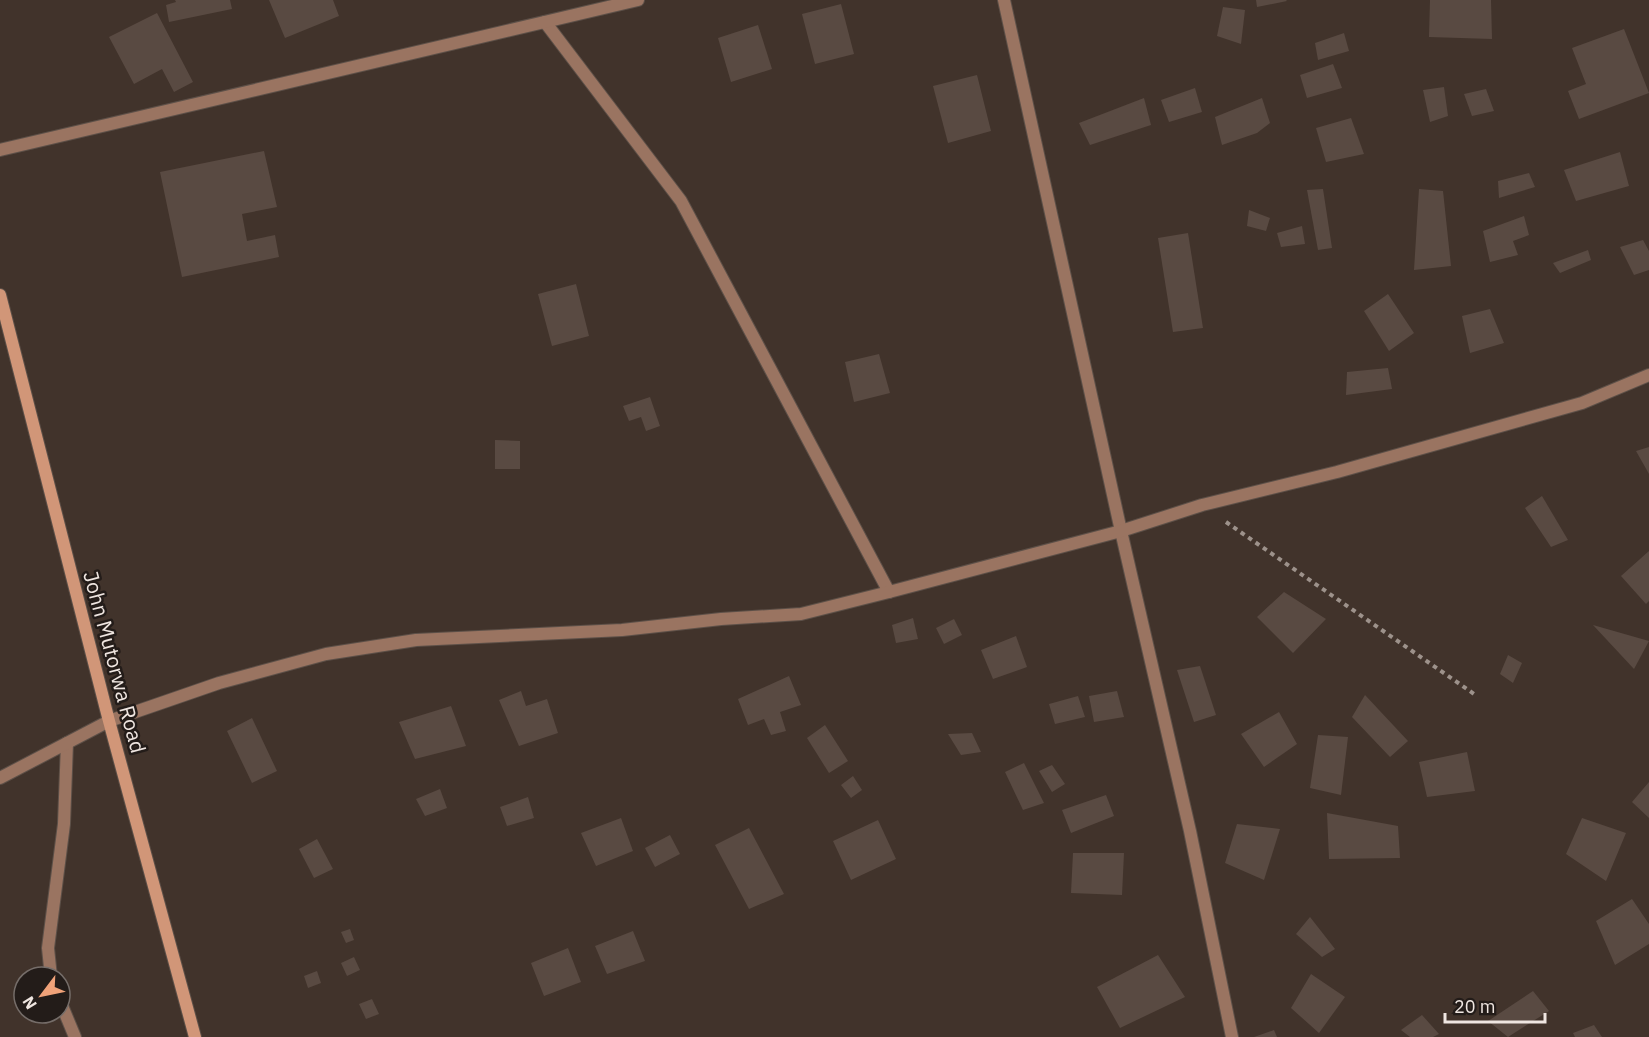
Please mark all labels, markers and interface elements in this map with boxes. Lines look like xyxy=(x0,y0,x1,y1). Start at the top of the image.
street label: John Mutorwa Road xyxy=(77,568,153,756)
north arrow xyxy=(12,965,72,1025)
scale bar xyxy=(1445,986,1546,1024)
text: N xyxy=(18,993,41,1013)
text: 20 m xyxy=(1454,995,1496,1018)

